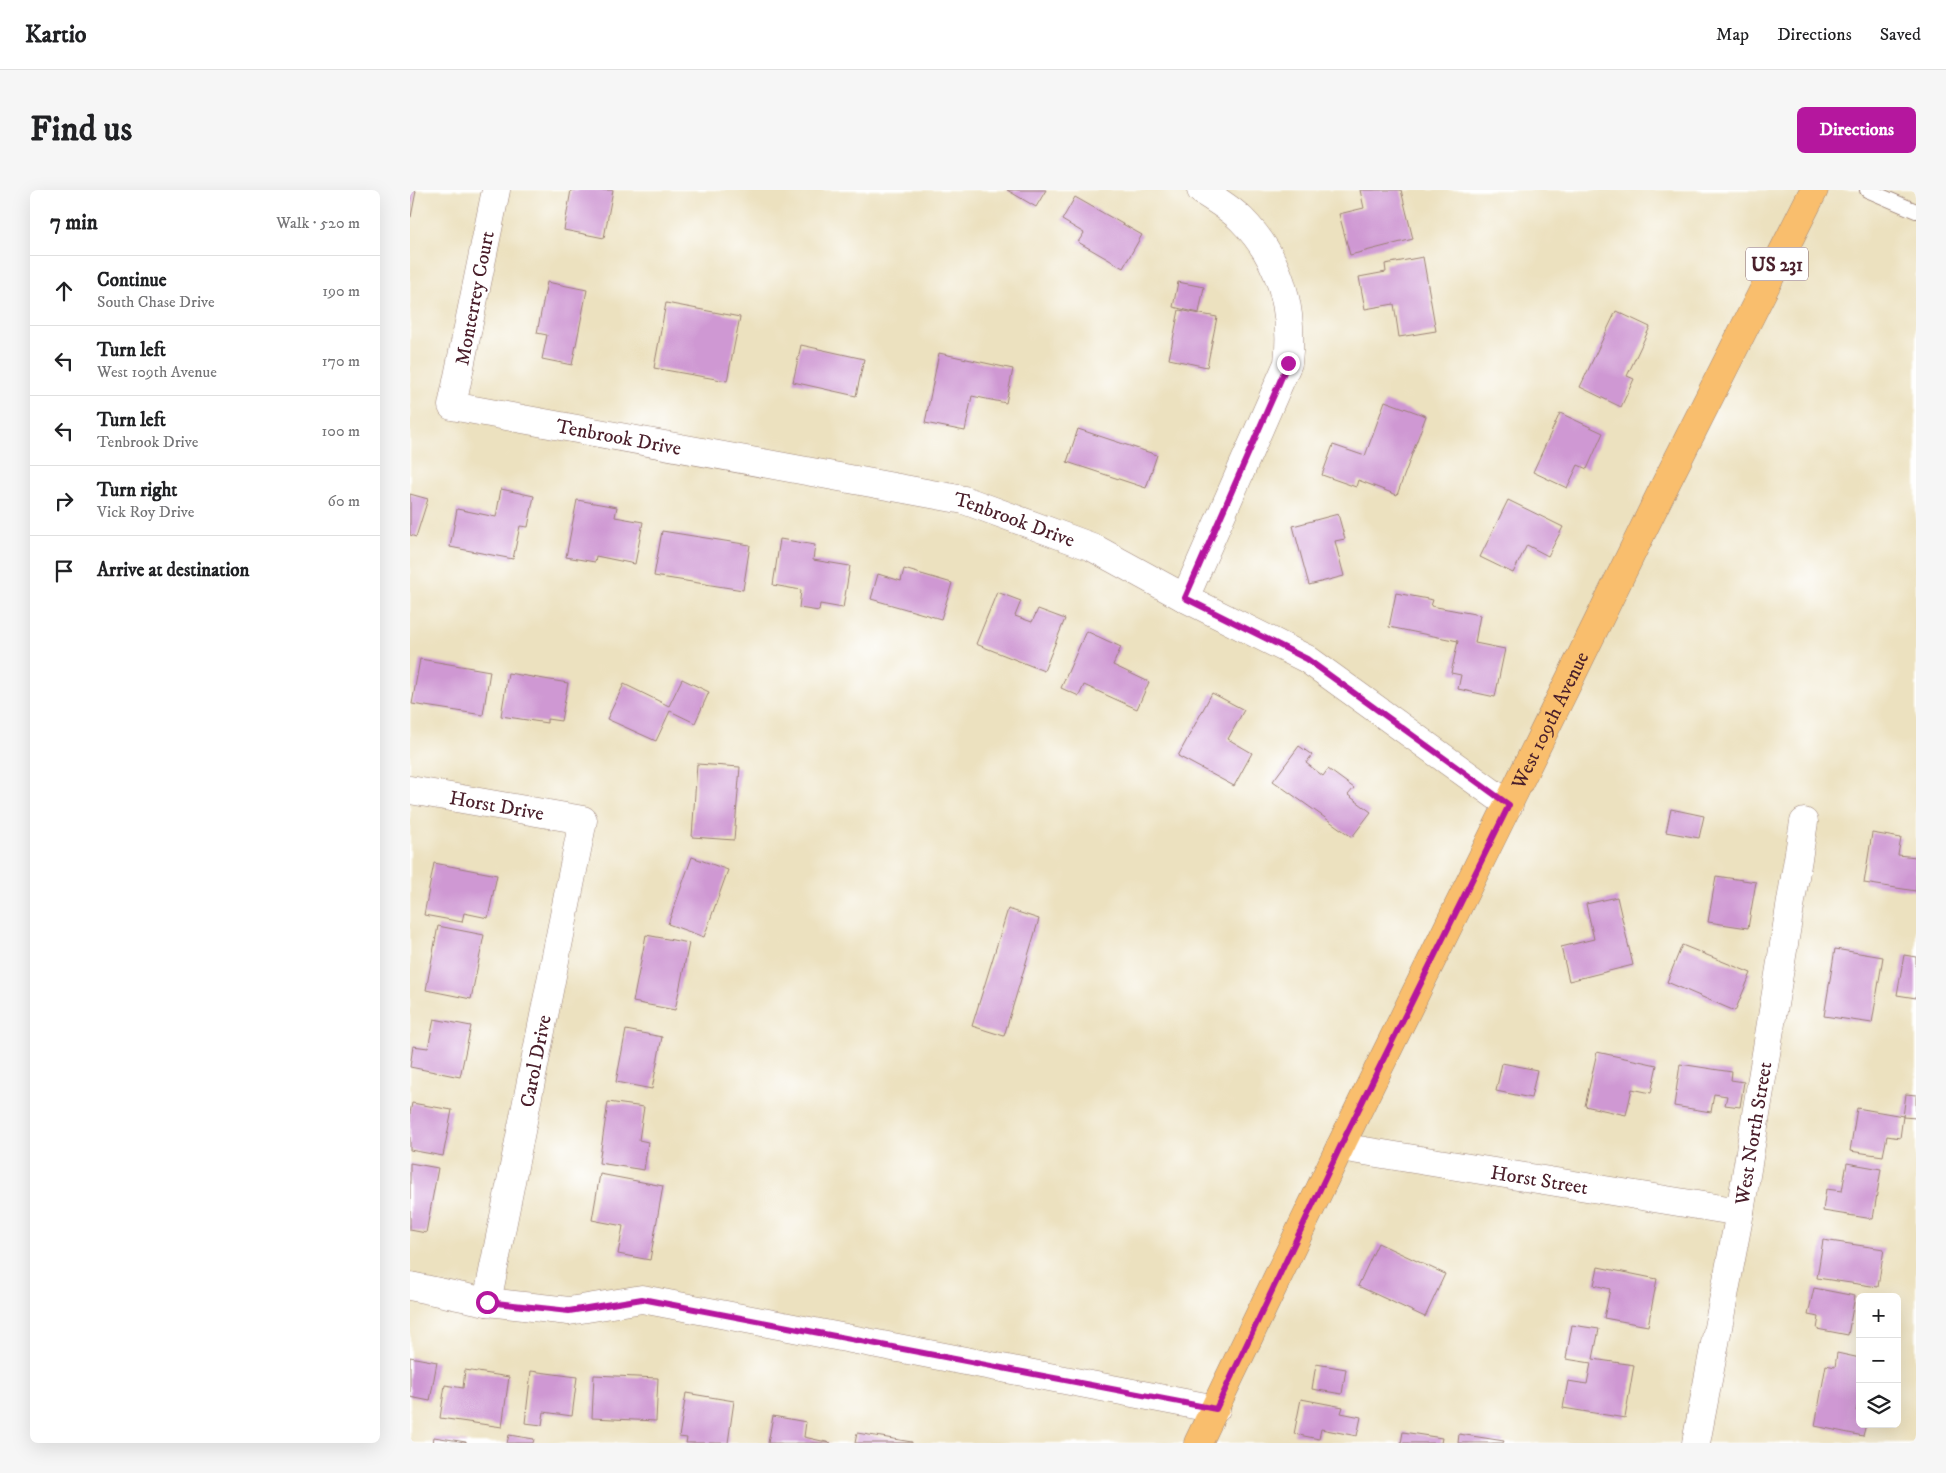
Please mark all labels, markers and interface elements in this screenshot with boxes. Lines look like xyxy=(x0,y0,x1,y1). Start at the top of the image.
text: Kartio xyxy=(25,20,87,50)
text: Map xyxy=(1716,24,1749,46)
text: Directions xyxy=(1777,24,1852,46)
text: Saved xyxy=(1880,24,1921,46)
button: Directions xyxy=(1797,107,1916,153)
text: Find us xyxy=(30,108,132,152)
text: 7 min xyxy=(50,210,98,236)
text: Walk · 520 m xyxy=(276,213,360,233)
street label: Monterrey Court xyxy=(450,229,501,368)
road number: US 231 xyxy=(1746,248,1808,280)
text: Continue xyxy=(97,269,167,292)
icon: ahead xyxy=(50,277,78,305)
text: 190 m xyxy=(322,281,360,301)
text: South Chase Drive xyxy=(97,292,215,312)
text: Turn left xyxy=(97,339,166,362)
icon: left xyxy=(50,347,78,375)
text: 170 m xyxy=(322,351,360,371)
route end xyxy=(1277,352,1300,375)
text: West 109th Avenue xyxy=(97,362,217,382)
text: Turn left xyxy=(97,409,166,432)
street label: Tenbrook Drive xyxy=(554,414,683,462)
icon: left xyxy=(50,417,78,445)
text: 100 m xyxy=(322,421,360,441)
text: Tenbrook Drive xyxy=(97,432,198,452)
text: Turn right xyxy=(97,479,177,502)
icon: right xyxy=(50,487,78,515)
street label: Tenbrook Drive xyxy=(952,487,1078,554)
text: 60 m xyxy=(328,491,360,511)
text: Vick Roy Drive xyxy=(97,502,194,522)
icon: arrive xyxy=(50,557,78,585)
text: Arrive at destination xyxy=(97,559,249,582)
street label: West 109th Avenue xyxy=(1506,648,1595,794)
street label: Horst Drive xyxy=(447,786,546,827)
street label: Carol Drive xyxy=(515,1013,558,1110)
street label: West North Street xyxy=(1730,1060,1778,1208)
street label: Horst Street xyxy=(1489,1161,1590,1201)
route start xyxy=(476,1291,499,1314)
map controls xyxy=(1856,1293,1901,1428)
button: + xyxy=(1856,1293,1901,1338)
button: − xyxy=(1856,1338,1901,1383)
button: layers xyxy=(1856,1383,1901,1428)

